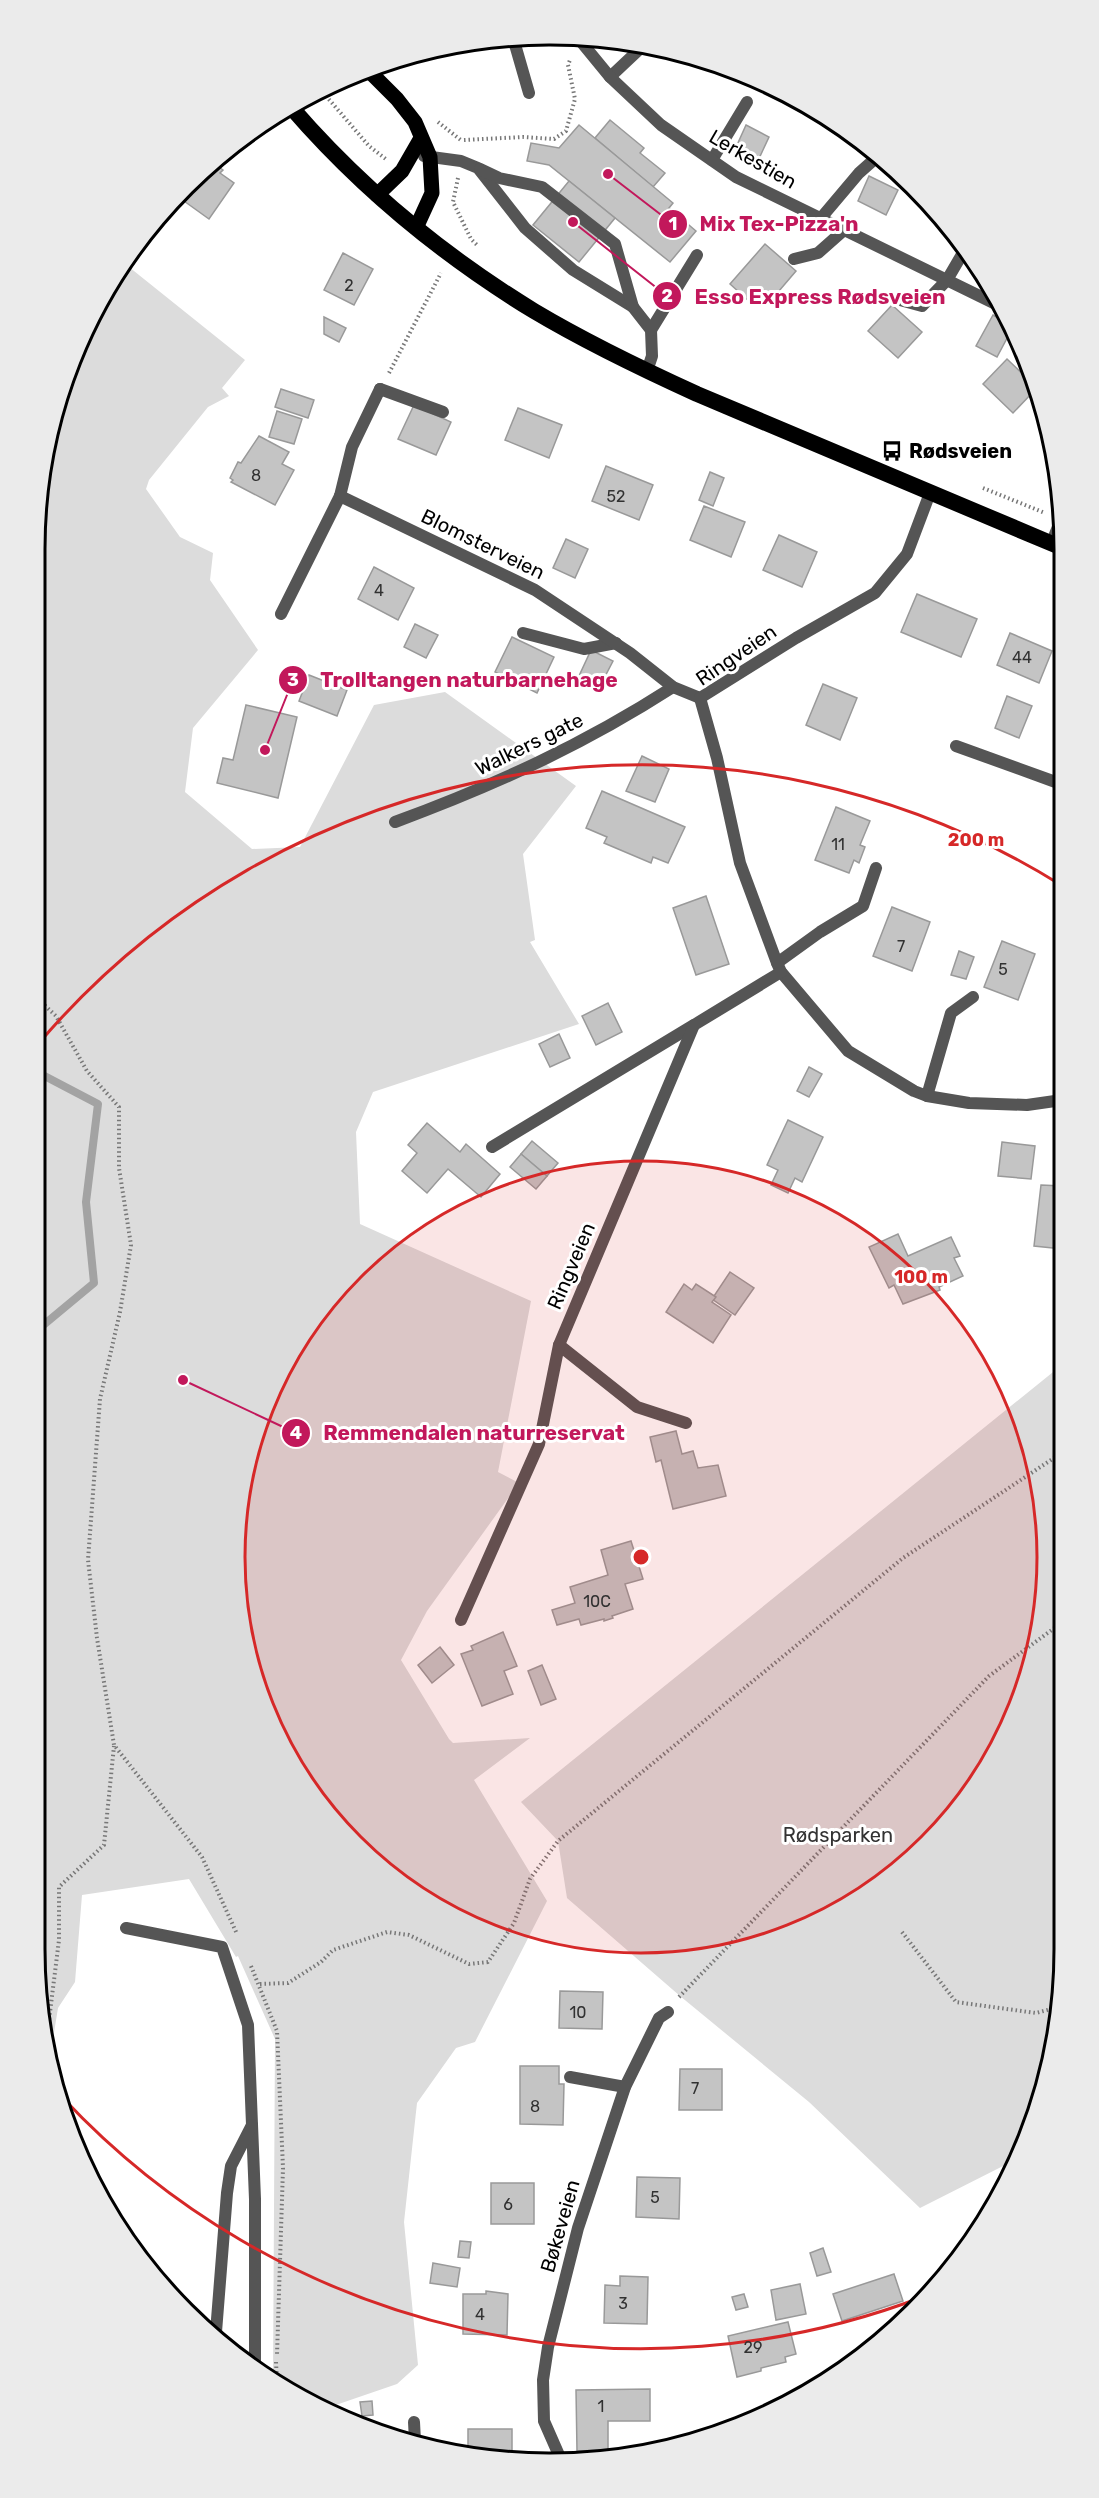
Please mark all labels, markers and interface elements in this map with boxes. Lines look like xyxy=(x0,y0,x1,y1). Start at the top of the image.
street label: Lerkestien xyxy=(705,124,801,194)
callout: Mix Tex-Pizza'n xyxy=(658,204,871,243)
text: Mix Tex-Pizza'n xyxy=(700,211,858,236)
text: 1 xyxy=(669,213,677,235)
house number: 2 xyxy=(344,276,354,295)
callout: Esso Express Rødsveien xyxy=(652,277,957,316)
text: Esso Express Rødsveien xyxy=(695,284,945,309)
text: 2 xyxy=(661,285,673,307)
bus stop icon: Rødsveien xyxy=(880,439,904,463)
place label: Rødsveien xyxy=(909,439,1012,463)
house number: 8 xyxy=(251,466,261,485)
house number: 52 xyxy=(607,487,625,506)
street label: Blomsterveien xyxy=(417,504,549,584)
house number: 4 xyxy=(374,581,384,600)
street label: Ringveien xyxy=(691,619,781,691)
house number: 44 xyxy=(1012,648,1032,667)
callout: Trolltangen naturbarnehage xyxy=(278,660,629,699)
text: Trolltangen naturbarnehage xyxy=(320,667,618,692)
text: 3 xyxy=(287,669,299,691)
street label: Walkers gate xyxy=(471,708,587,780)
text: 200 m xyxy=(948,829,1004,851)
house number: 11 xyxy=(831,835,845,854)
house number: 7 xyxy=(897,937,905,956)
house number: 5 xyxy=(998,960,1008,979)
street label: Ringveien xyxy=(542,1219,600,1313)
text: 100 m xyxy=(894,1266,948,1288)
callout: Remmendalen naturreservat xyxy=(281,1413,636,1452)
text: Remmendalen naturreservat xyxy=(323,1420,625,1445)
text: 4 xyxy=(290,1422,302,1444)
centre of rings xyxy=(631,1547,651,1567)
house number: 10C xyxy=(583,1592,611,1611)
park label: Rødsparken xyxy=(783,1823,893,1847)
house number: 10 xyxy=(569,2003,587,2022)
house number: 7 xyxy=(691,2079,699,2098)
house number: 8 xyxy=(530,2097,540,2116)
street label: Bøkeveien xyxy=(535,2177,585,2275)
house number: 5 xyxy=(650,2188,660,2207)
house number: 6 xyxy=(503,2195,513,2214)
house number: 3 xyxy=(618,2294,628,2313)
house number: 4 xyxy=(475,2305,485,2324)
house number: 29 xyxy=(744,2338,762,2357)
house number: 1 xyxy=(598,2397,604,2416)

